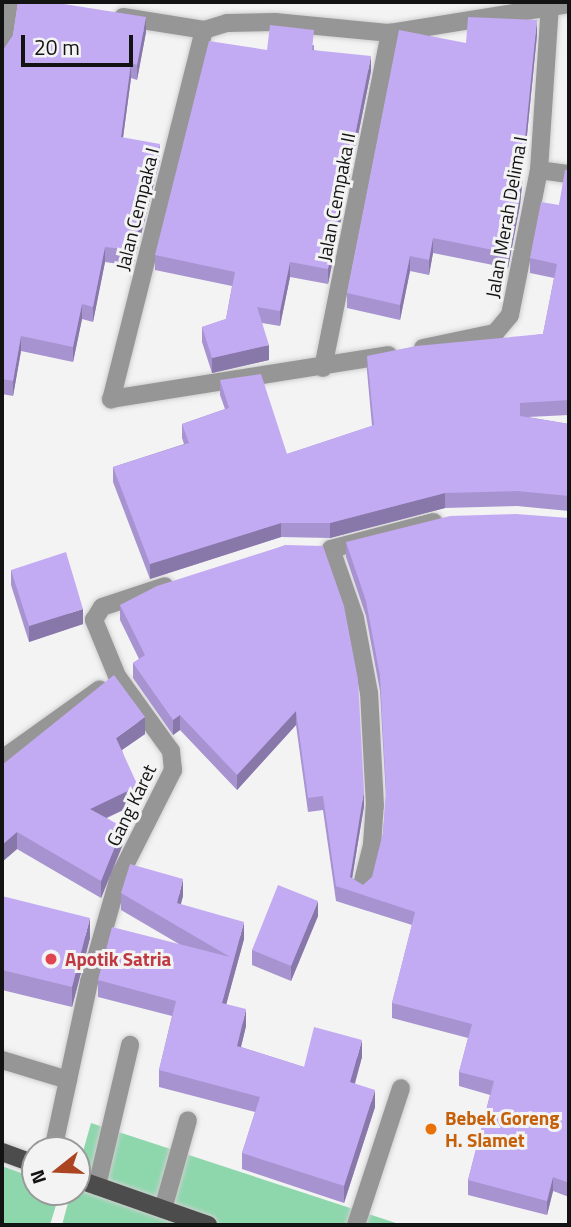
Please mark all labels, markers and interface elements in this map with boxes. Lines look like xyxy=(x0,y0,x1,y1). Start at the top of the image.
scale bar xyxy=(24,21,136,65)
text: 20 m xyxy=(34,31,80,63)
street label: Jalan Cempaka II xyxy=(312,131,360,263)
street label: Jalan Merah Delima I xyxy=(481,134,531,300)
street label: Jalan Cempaka I xyxy=(111,145,163,273)
street label: Gang Karet xyxy=(101,760,161,850)
place label: Apotik Satria xyxy=(65,948,171,970)
marker: Apotik Satria xyxy=(43,951,59,967)
place label: Bebek Goreng H. Slamet xyxy=(445,1107,559,1151)
marker: Bebek Goreng H. Slamet xyxy=(423,1121,439,1137)
north arrow xyxy=(21,1136,91,1206)
text: N xyxy=(22,1166,53,1188)

